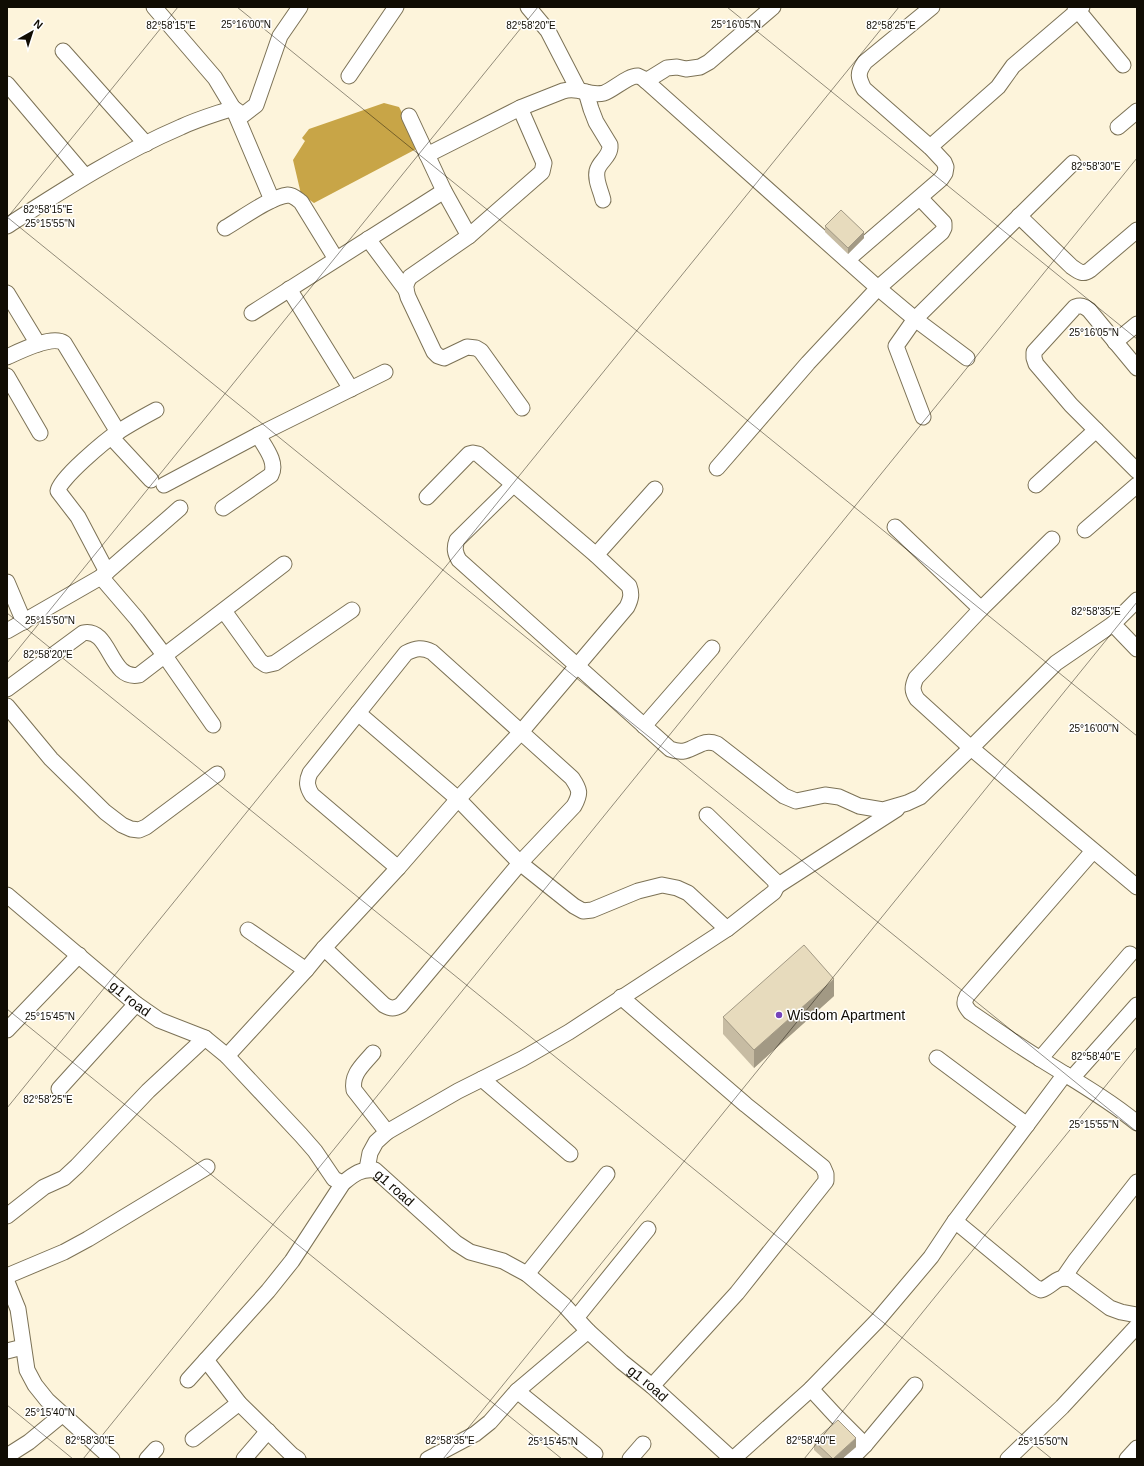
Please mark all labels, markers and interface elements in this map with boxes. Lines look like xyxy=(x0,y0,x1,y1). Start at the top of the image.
north arrow xyxy=(12,12,52,52)
text: N xyxy=(31,17,45,31)
text: 25°16'00"N xyxy=(221,19,271,30)
text: 25°16'05"N xyxy=(711,19,761,30)
text: 82°58'15"E xyxy=(146,20,196,31)
text: 82°58'20"E xyxy=(506,20,556,31)
text: 82°58'25"E xyxy=(866,20,916,31)
text: 82°58'30"E xyxy=(1071,161,1121,172)
text: 82°58'15"E xyxy=(23,204,73,215)
text: 25°15'55"N xyxy=(25,218,75,229)
text: 25°16'05"N xyxy=(1069,327,1119,338)
text: 82°58'35"E xyxy=(1071,606,1121,617)
text: 25°15'50"N xyxy=(25,615,75,626)
text: 82°58'20"E xyxy=(23,649,73,660)
text: 25°16'00"N xyxy=(1069,723,1119,734)
street label: g1 road xyxy=(107,977,154,1020)
place label: Wisdom Apartment xyxy=(787,1007,905,1023)
marker: Wisdom Apartment xyxy=(774,1010,784,1020)
text: 25°15'45"N xyxy=(25,1011,75,1022)
text: 82°58'40"E xyxy=(1071,1051,1121,1062)
text: 82°58'25"E xyxy=(23,1094,73,1105)
text: 25°15'55"N xyxy=(1069,1119,1119,1130)
street label: g1 road xyxy=(372,1166,418,1209)
street label: g1 road xyxy=(625,1362,671,1405)
text: 25°15'40"N xyxy=(25,1407,75,1418)
text: 82°58'30"E xyxy=(65,1435,115,1446)
text: 82°58'35"E xyxy=(425,1435,475,1446)
text: 82°58'40"E xyxy=(786,1435,836,1446)
text: 25°15'45"N xyxy=(528,1436,578,1447)
text: 25°15'50"N xyxy=(1018,1436,1068,1447)

